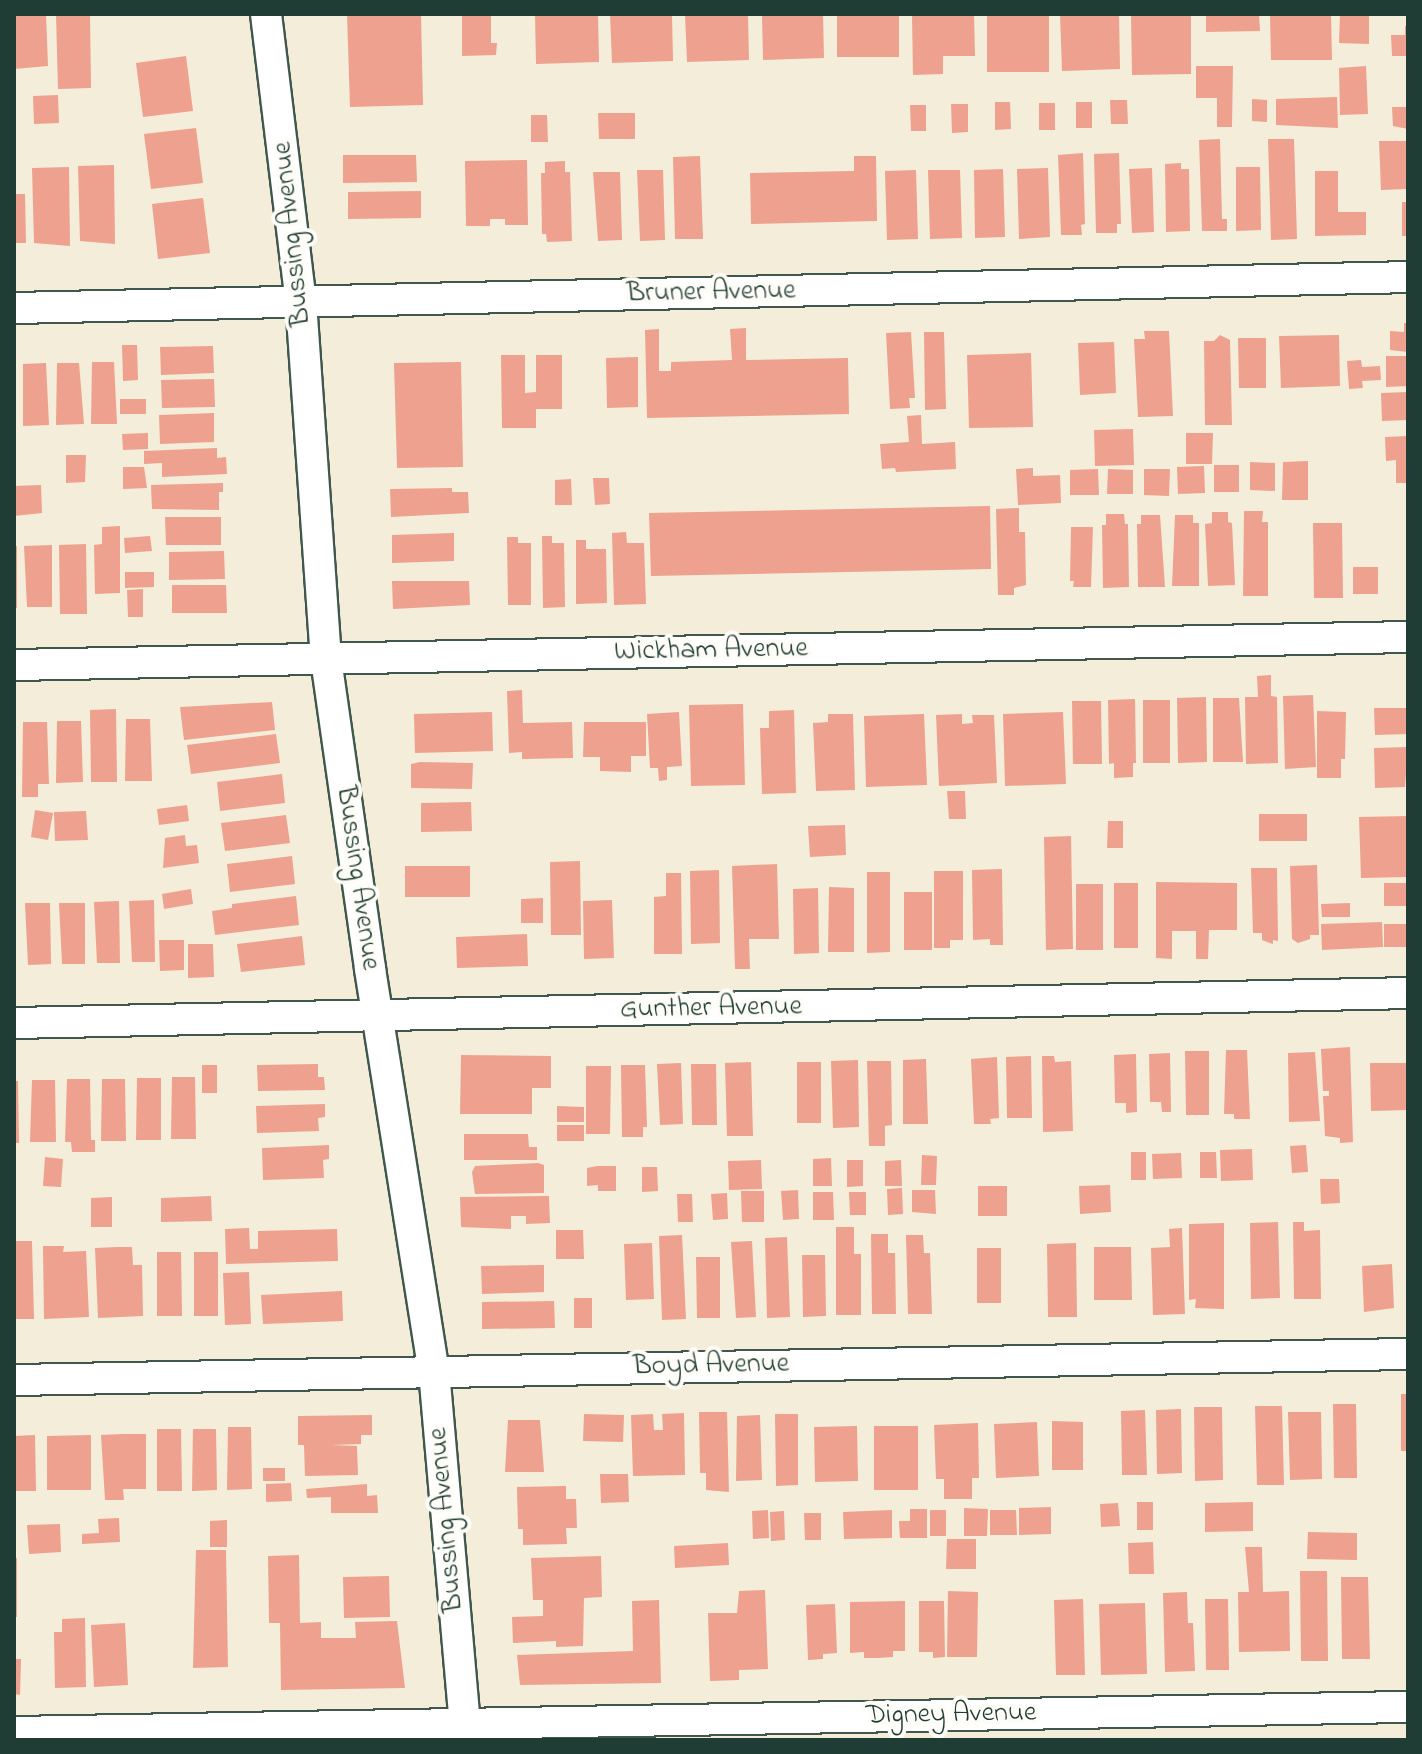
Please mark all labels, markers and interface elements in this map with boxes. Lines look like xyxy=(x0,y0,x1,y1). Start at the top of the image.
street label: Bussing Avenue xyxy=(267,140,319,328)
street label: Bruner Avenue xyxy=(626,275,796,311)
street label: Wickham Avenue xyxy=(614,633,808,669)
street label: Bussing Avenue xyxy=(327,784,387,972)
street label: Gunther Avenue xyxy=(620,991,802,1027)
street label: Boyd Avenue xyxy=(633,1348,789,1384)
street label: Bussing Avenue xyxy=(422,1426,472,1614)
street label: Digney Avenue xyxy=(865,1697,1037,1733)

